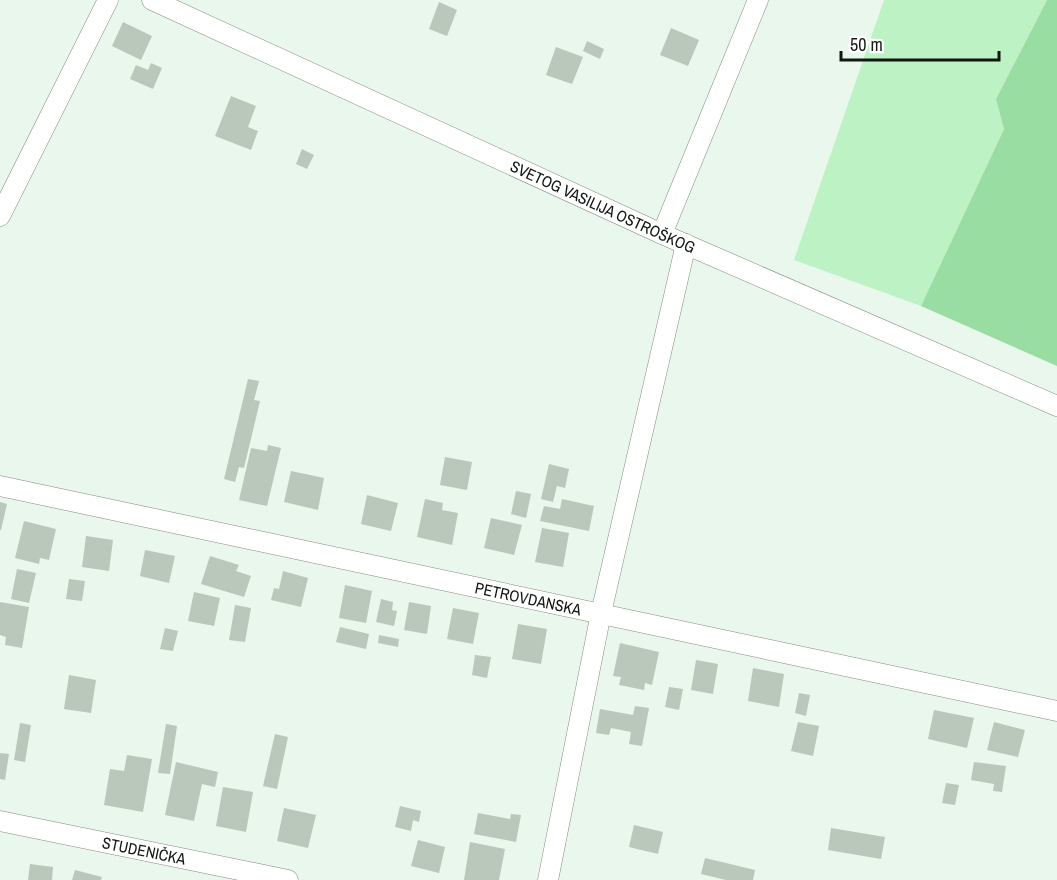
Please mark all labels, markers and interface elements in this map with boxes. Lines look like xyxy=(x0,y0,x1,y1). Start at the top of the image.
scale bar xyxy=(841,24,998,62)
text: 50 m xyxy=(850,32,883,57)
street label: SVETOG VASILIJA OSTROŠKOG xyxy=(507,155,699,258)
street label: PETROVDANSKA xyxy=(473,576,584,620)
street label: STUDENIČKA xyxy=(100,831,188,870)

